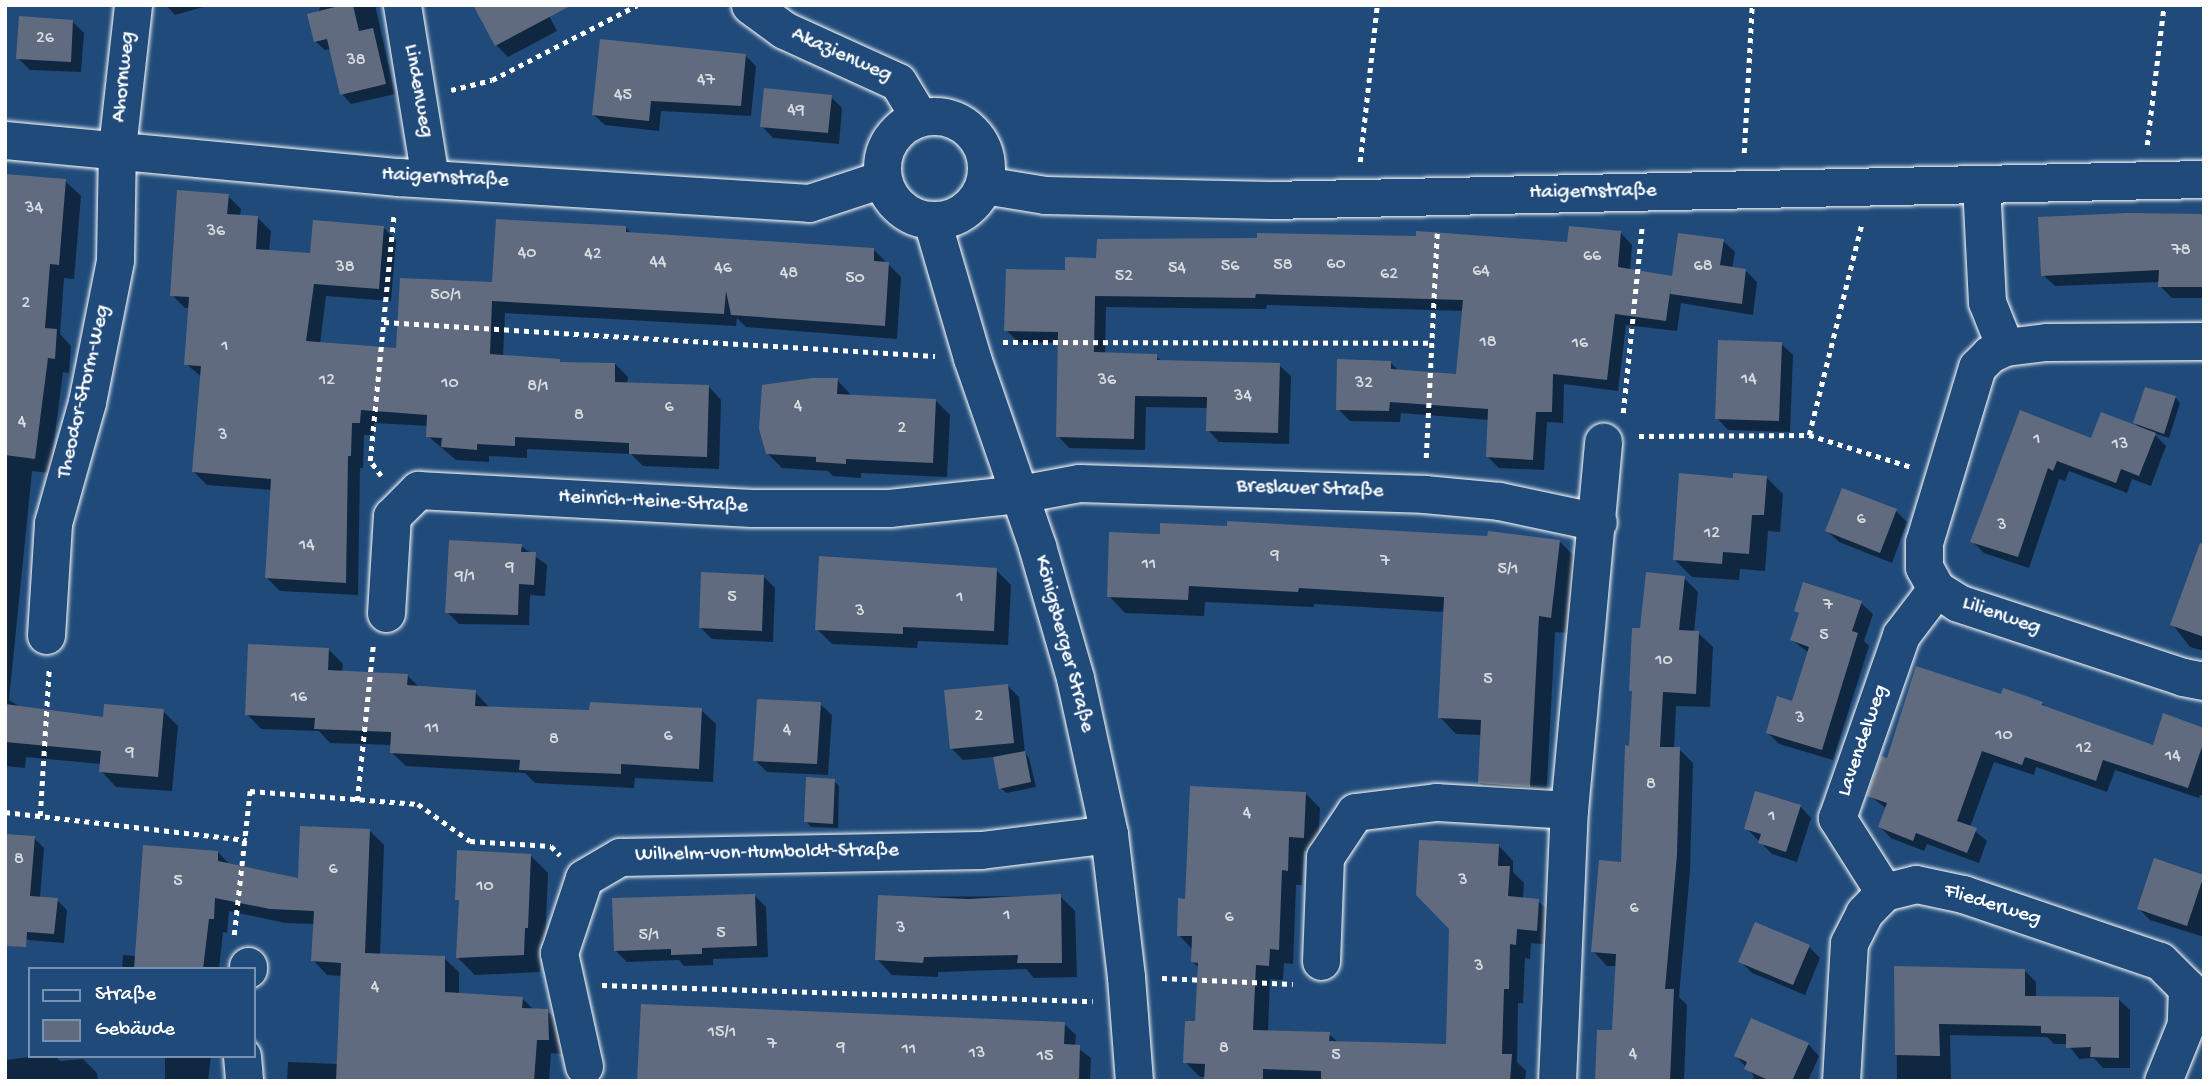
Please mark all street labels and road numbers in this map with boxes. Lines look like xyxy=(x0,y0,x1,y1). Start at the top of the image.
street label: Akazienweg xyxy=(787,23,895,89)
street label: Ahornweg xyxy=(108,30,142,124)
street label: Lindenweg xyxy=(396,42,438,140)
street label: Haigernstraße xyxy=(381,163,509,195)
street label: Haigernstraße xyxy=(1529,179,1657,207)
street label: Theodor-Storm-Weg xyxy=(53,303,117,481)
street label: Breslauer Straße xyxy=(1236,475,1384,505)
street label: Heinrich-Heine-Straße xyxy=(557,485,749,521)
street label: Königsberger Straße xyxy=(1027,553,1099,735)
street label: Lilienweg xyxy=(1958,592,2044,642)
street label: Lavendelweg xyxy=(1833,682,1895,800)
street label: Wilhelm-von-Humboldt-Straße xyxy=(635,839,899,869)
street label: Fliederweg xyxy=(1940,879,2044,933)

